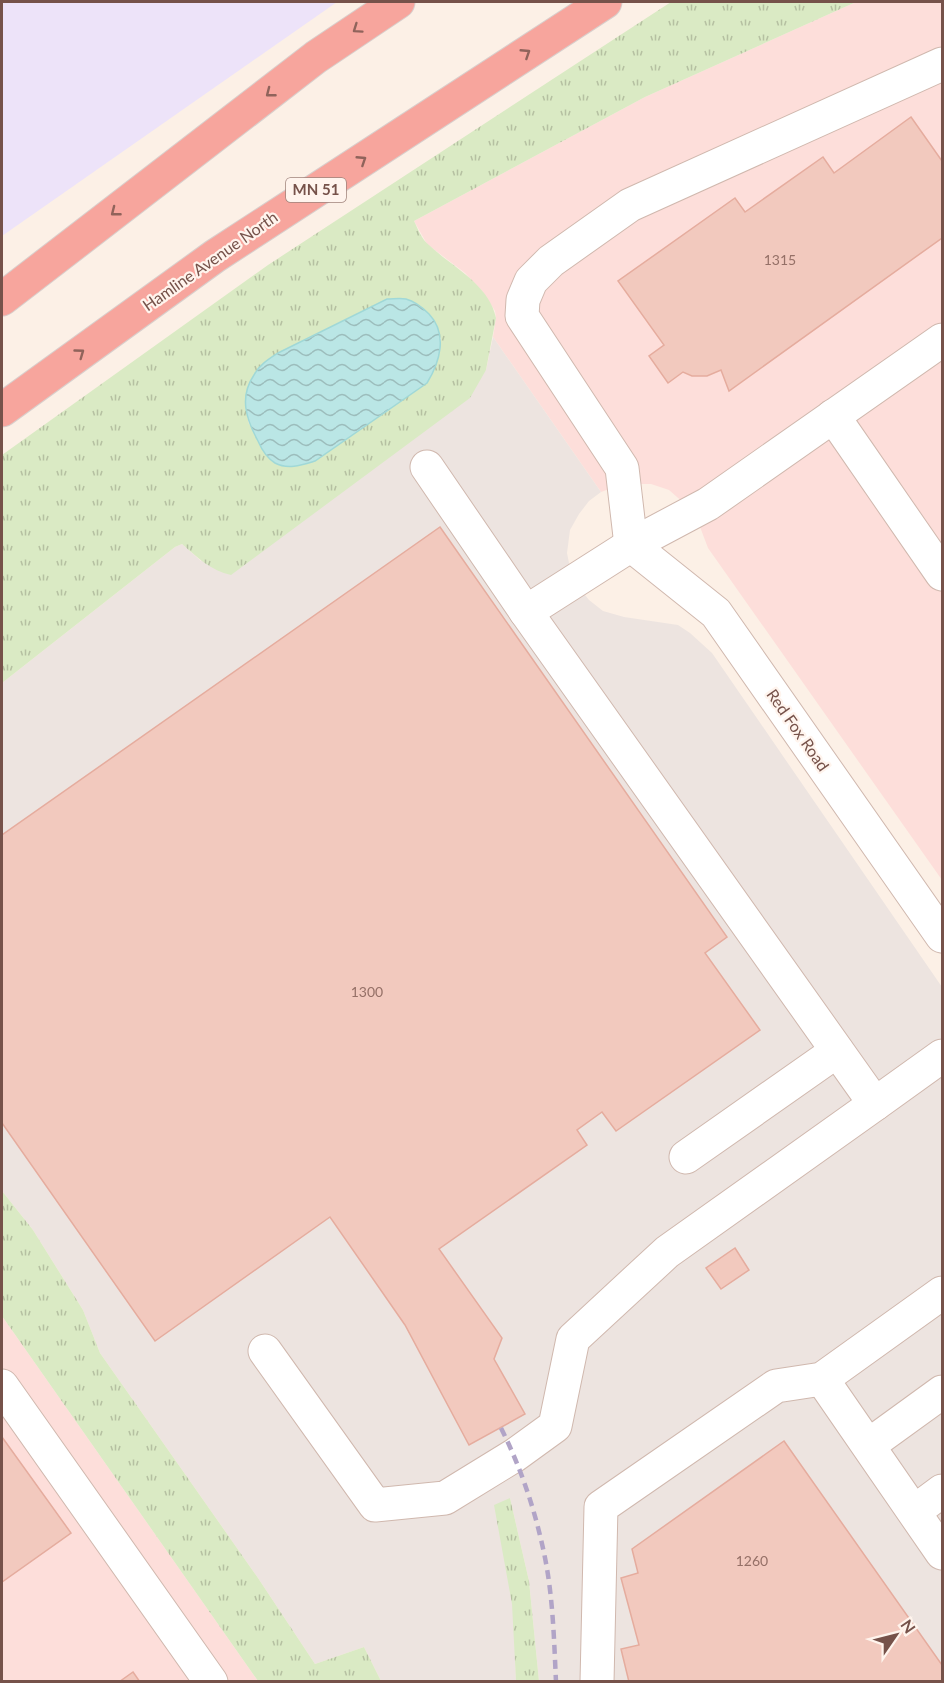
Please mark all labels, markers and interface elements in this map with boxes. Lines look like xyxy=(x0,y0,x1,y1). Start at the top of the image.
one-way arrow xyxy=(353,22,364,33)
one-way arrow xyxy=(519,50,530,61)
one-way arrow xyxy=(266,86,277,97)
one-way arrow xyxy=(356,155,366,167)
road number: MN 51 xyxy=(286,178,346,202)
one-way arrow xyxy=(111,204,122,215)
street label: Hamline Avenue North xyxy=(139,207,281,314)
house number: 1315 xyxy=(764,251,796,268)
one-way arrow xyxy=(74,349,85,360)
street label: Red Fox Road xyxy=(763,685,834,774)
house number: 1300 xyxy=(351,983,383,1000)
house number: 1260 xyxy=(736,1552,768,1569)
north arrow xyxy=(866,1605,926,1665)
text: N xyxy=(897,1616,920,1637)

